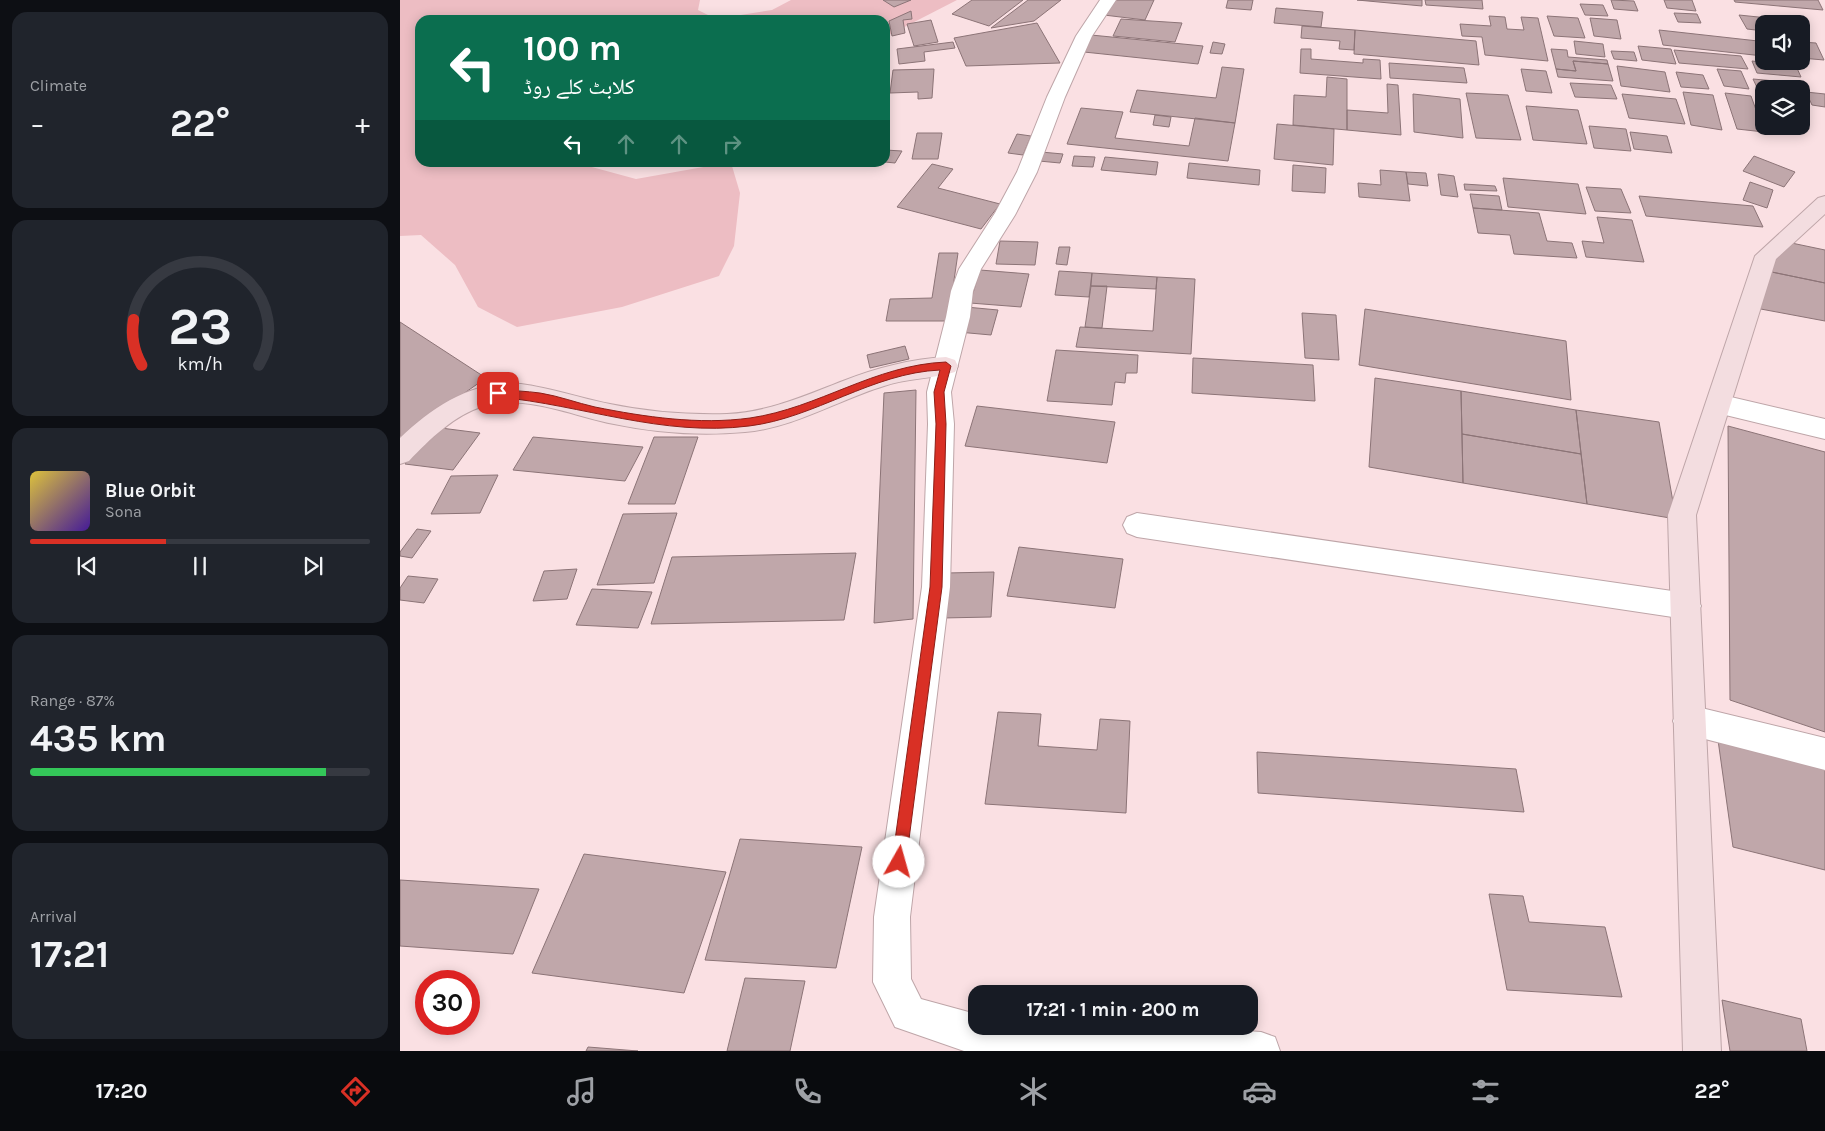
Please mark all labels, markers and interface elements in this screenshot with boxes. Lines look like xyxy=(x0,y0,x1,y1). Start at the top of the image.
map controls xyxy=(1755,15,1810,135)
button: sound xyxy=(1755,15,1810,70)
text: 100 m xyxy=(523,28,622,69)
icon: left xyxy=(440,35,505,100)
text: کلابٹ کلے روڈ xyxy=(523,74,635,100)
text: Climate xyxy=(30,76,87,95)
button: layers xyxy=(1755,80,1810,135)
text: 22° xyxy=(170,101,230,146)
text: − xyxy=(30,107,45,140)
text: + xyxy=(355,107,370,140)
icon: left xyxy=(559,130,587,158)
icon: ahead xyxy=(612,130,640,158)
icon: ahead xyxy=(665,130,693,158)
icon: right xyxy=(718,130,746,158)
text: 23 xyxy=(168,296,232,357)
text: km/h xyxy=(177,354,223,375)
pin xyxy=(477,372,519,414)
icon: arrive xyxy=(484,379,512,407)
text: Blue Orbit xyxy=(105,480,196,502)
text: Sona xyxy=(105,502,142,521)
icon: previous xyxy=(73,552,101,580)
icon: pause xyxy=(186,552,214,580)
icon: next xyxy=(299,552,327,580)
text: Range · 87% xyxy=(30,691,115,710)
text: 435 km xyxy=(30,716,167,761)
position arrow xyxy=(872,835,924,887)
text: Arrival xyxy=(30,907,77,926)
text: 17:21 xyxy=(30,932,109,977)
speed limit sign: 30 xyxy=(415,970,480,1035)
text: 17:21 · 1 min · 200 m xyxy=(1026,999,1200,1021)
icon: directions xyxy=(338,1074,373,1109)
icon: music xyxy=(564,1074,599,1109)
icon: phone xyxy=(790,1074,825,1109)
icon: climate xyxy=(1016,1074,1051,1109)
icon: car xyxy=(1242,1074,1277,1109)
icon: filters xyxy=(1468,1074,1503,1109)
text: 17:20 xyxy=(95,1078,147,1104)
text: 22° xyxy=(1694,1078,1730,1104)

